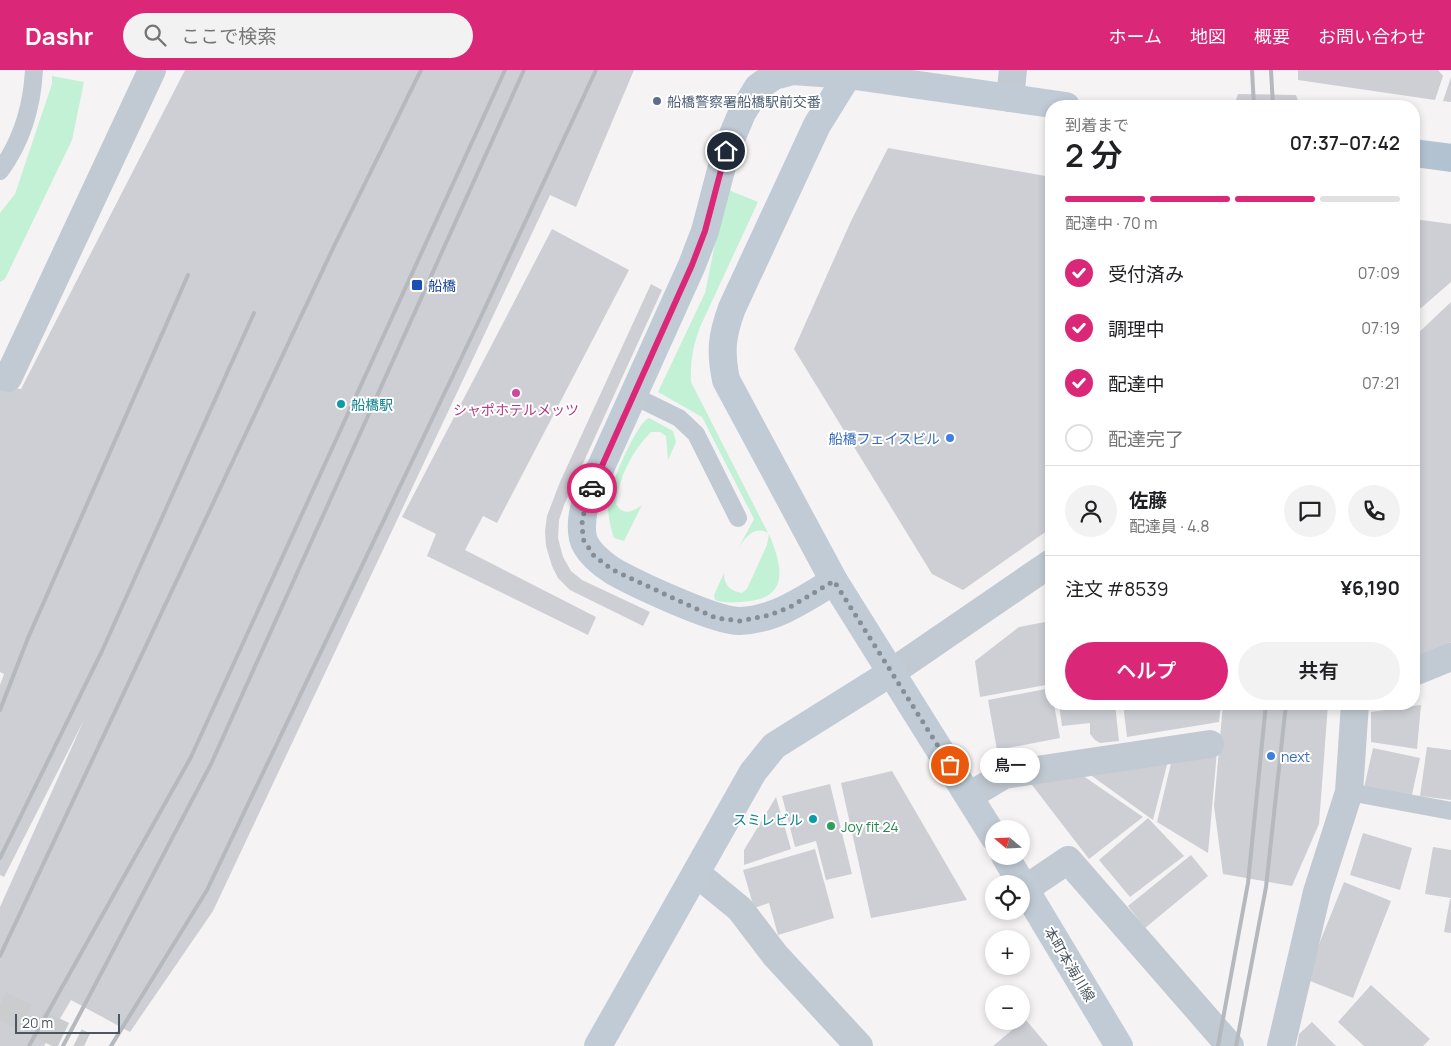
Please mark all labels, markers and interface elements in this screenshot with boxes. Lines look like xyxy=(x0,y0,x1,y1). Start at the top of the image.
search box xyxy=(123,13,473,58)
text: Dashr xyxy=(25,19,93,52)
icon: search xyxy=(141,21,169,49)
text: ここで検索 xyxy=(181,23,276,49)
text: ホーム xyxy=(1109,24,1162,48)
text: 地図 xyxy=(1190,24,1226,48)
text: 概要 xyxy=(1254,24,1290,48)
text: お問い合わせ xyxy=(1318,24,1426,48)
place label: 船橋警察署船橋駅前交番 xyxy=(667,92,821,111)
marker: 船橋警察署船橋駅前交番 xyxy=(651,95,663,107)
text: 到着まで xyxy=(1065,114,1129,136)
pin xyxy=(705,130,747,172)
text: 07:37–07:42 xyxy=(1290,130,1400,156)
text: 2 分 xyxy=(1065,133,1122,177)
icon: home xyxy=(712,137,740,165)
text: 配達中 · 70 m xyxy=(1065,212,1158,234)
icon: check xyxy=(1065,259,1093,287)
text: 受付済み xyxy=(1108,261,1184,287)
text: 07:09 xyxy=(1358,262,1400,284)
place label: 船橋 xyxy=(428,276,456,295)
marker: 船橋 xyxy=(410,278,424,292)
icon: check xyxy=(1065,314,1093,342)
text: 調理中 xyxy=(1108,316,1165,342)
text: 07:19 xyxy=(1361,317,1400,339)
icon: check xyxy=(1065,369,1093,397)
text: 配達中 xyxy=(1108,371,1165,397)
text: 07:21 xyxy=(1362,372,1400,394)
marker: シャポホテルメッツ xyxy=(510,387,522,399)
place label: 船橋駅 xyxy=(351,395,393,414)
marker: 船橋駅 xyxy=(335,398,347,410)
place label: シャポホテルメッツ xyxy=(453,400,579,419)
text: 配達完了 xyxy=(1108,426,1184,452)
place label: 船橋フェイスビル xyxy=(828,429,940,448)
marker: 船橋フェイスビル xyxy=(944,432,956,444)
courier xyxy=(567,463,617,513)
icon: car xyxy=(578,474,606,502)
button: person xyxy=(1065,485,1117,537)
button: chat xyxy=(1284,485,1336,537)
button: phone xyxy=(1348,485,1400,537)
text: 佐藤 xyxy=(1129,487,1167,513)
text: 配達員 · 4.8 xyxy=(1129,515,1209,537)
text: ¥6,190 xyxy=(1340,575,1400,601)
text: 注文 #8539 xyxy=(1065,576,1169,602)
button: ヘルプ xyxy=(1065,642,1228,700)
button: 共有 xyxy=(1238,642,1400,700)
pin xyxy=(929,744,971,786)
place label: next xyxy=(1281,747,1311,766)
callout: 鳥一 xyxy=(980,748,1040,782)
marker: next xyxy=(1265,750,1277,762)
icon: bag xyxy=(936,751,964,779)
text: 鳥一 xyxy=(994,754,1026,776)
place label: スミレビル xyxy=(733,810,803,829)
marker: スミレビル xyxy=(807,813,819,825)
place label: Joy fit 24 xyxy=(841,817,898,836)
marker: Joy fit 24 xyxy=(825,820,837,832)
north arrow xyxy=(985,820,1030,865)
map controls xyxy=(985,820,1030,1030)
button: locate xyxy=(985,875,1030,920)
street label: 本町本海川線 xyxy=(1040,923,1100,1005)
button: + xyxy=(985,930,1030,975)
button: − xyxy=(985,985,1030,1030)
scale bar xyxy=(15,1011,120,1034)
text: 20 m xyxy=(22,1013,53,1032)

